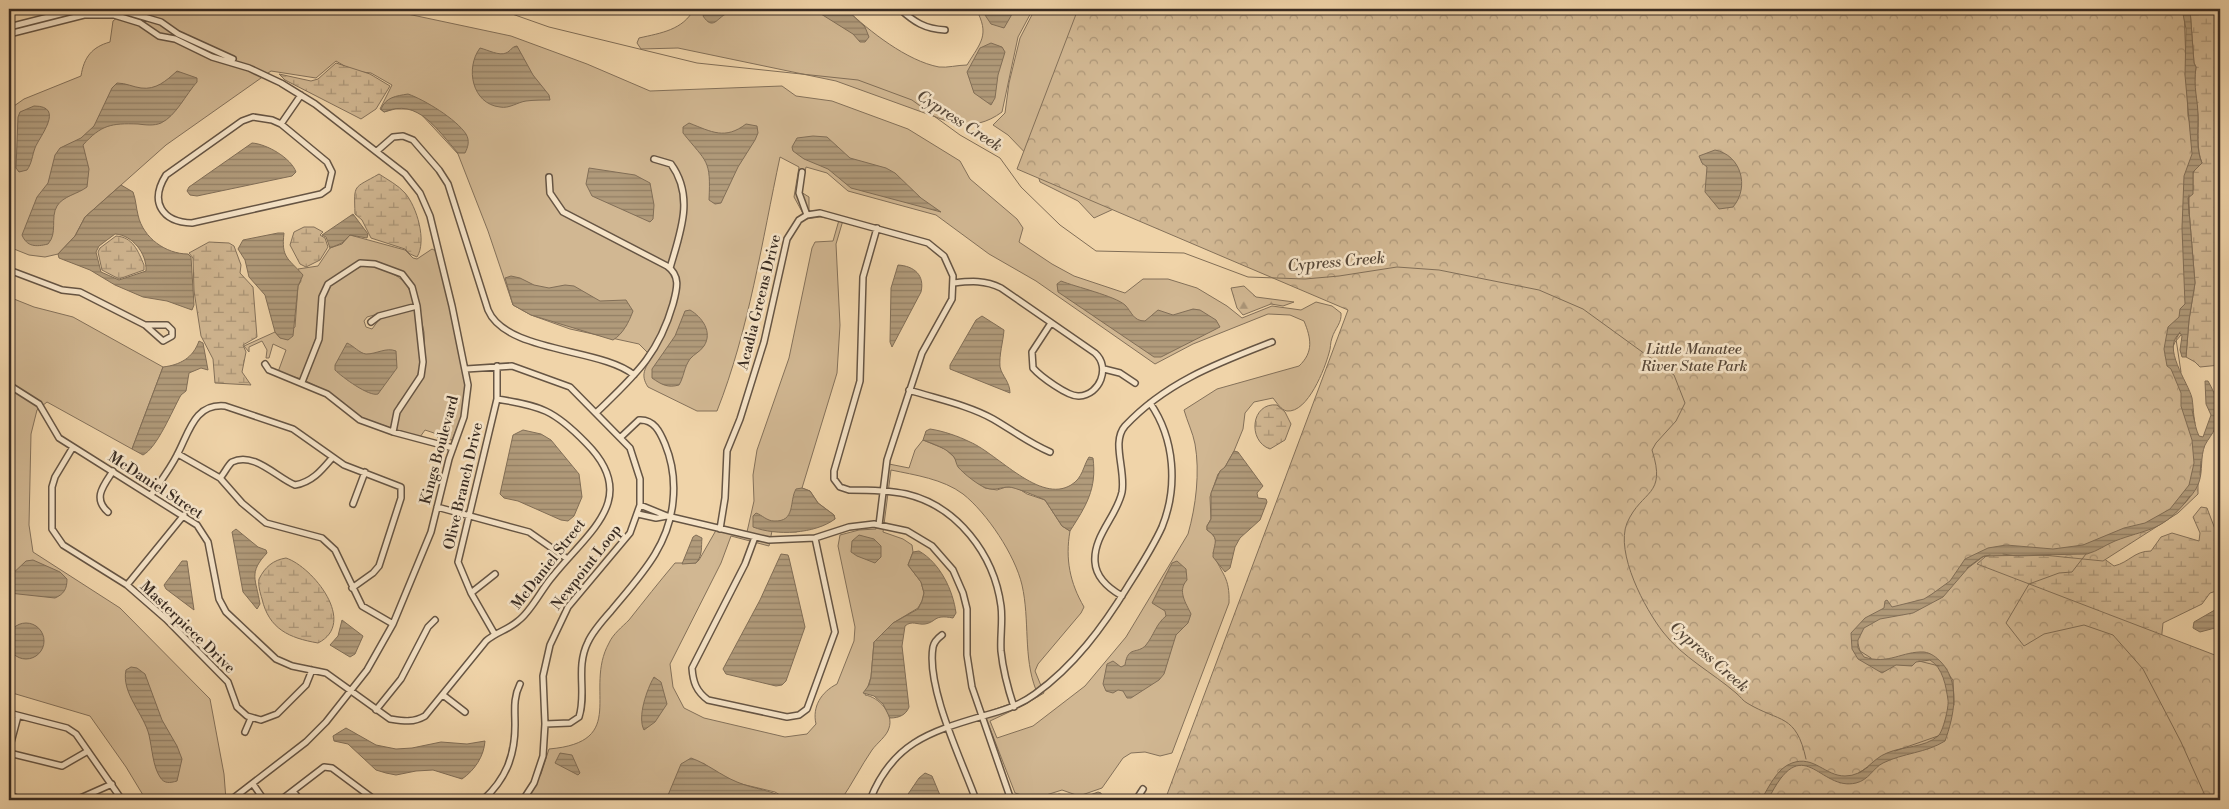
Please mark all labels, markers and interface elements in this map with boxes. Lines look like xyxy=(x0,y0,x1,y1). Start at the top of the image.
water label: Cypress Creek xyxy=(913,86,1006,156)
street label: Acadia Greens Drive xyxy=(733,233,785,373)
water label: Cypress Creek xyxy=(1286,248,1386,276)
park label: Little Manatee River State Park xyxy=(1640,340,1748,376)
street label: Kings Boulevard xyxy=(416,393,463,506)
street label: Olive Branch Drive xyxy=(440,421,487,552)
street label: McDaniel Street xyxy=(104,448,208,524)
street label: McDaniel Street xyxy=(507,515,590,613)
street label: Newpoint Loop xyxy=(547,521,626,614)
street label: Masterpiece Drive xyxy=(136,577,239,678)
water label: Cypress Creek xyxy=(1666,617,1753,696)

